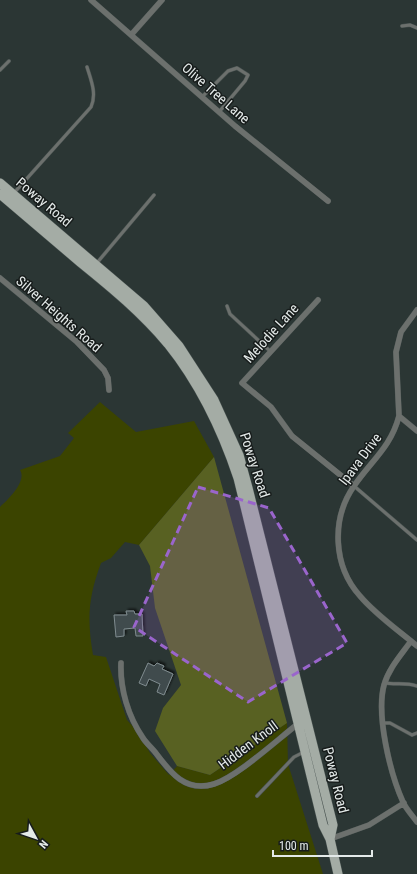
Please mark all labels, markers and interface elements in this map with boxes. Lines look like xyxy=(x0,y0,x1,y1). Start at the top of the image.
street label: Olive Tree Lane xyxy=(179,59,253,127)
street label: Poway Road xyxy=(13,174,75,230)
street label: Silver Heights Road xyxy=(13,273,105,355)
street label: Melodie Lane xyxy=(240,300,302,366)
street label: Poway Road xyxy=(237,430,273,500)
street label: Ipava Drive xyxy=(335,430,385,488)
street label: Hidden Knoll xyxy=(215,718,281,772)
street label: Poway Road xyxy=(320,745,352,815)
north arrow xyxy=(16,818,56,858)
scale bar xyxy=(273,832,372,858)
text: N xyxy=(36,837,50,851)
text: 100 m xyxy=(279,839,309,853)

